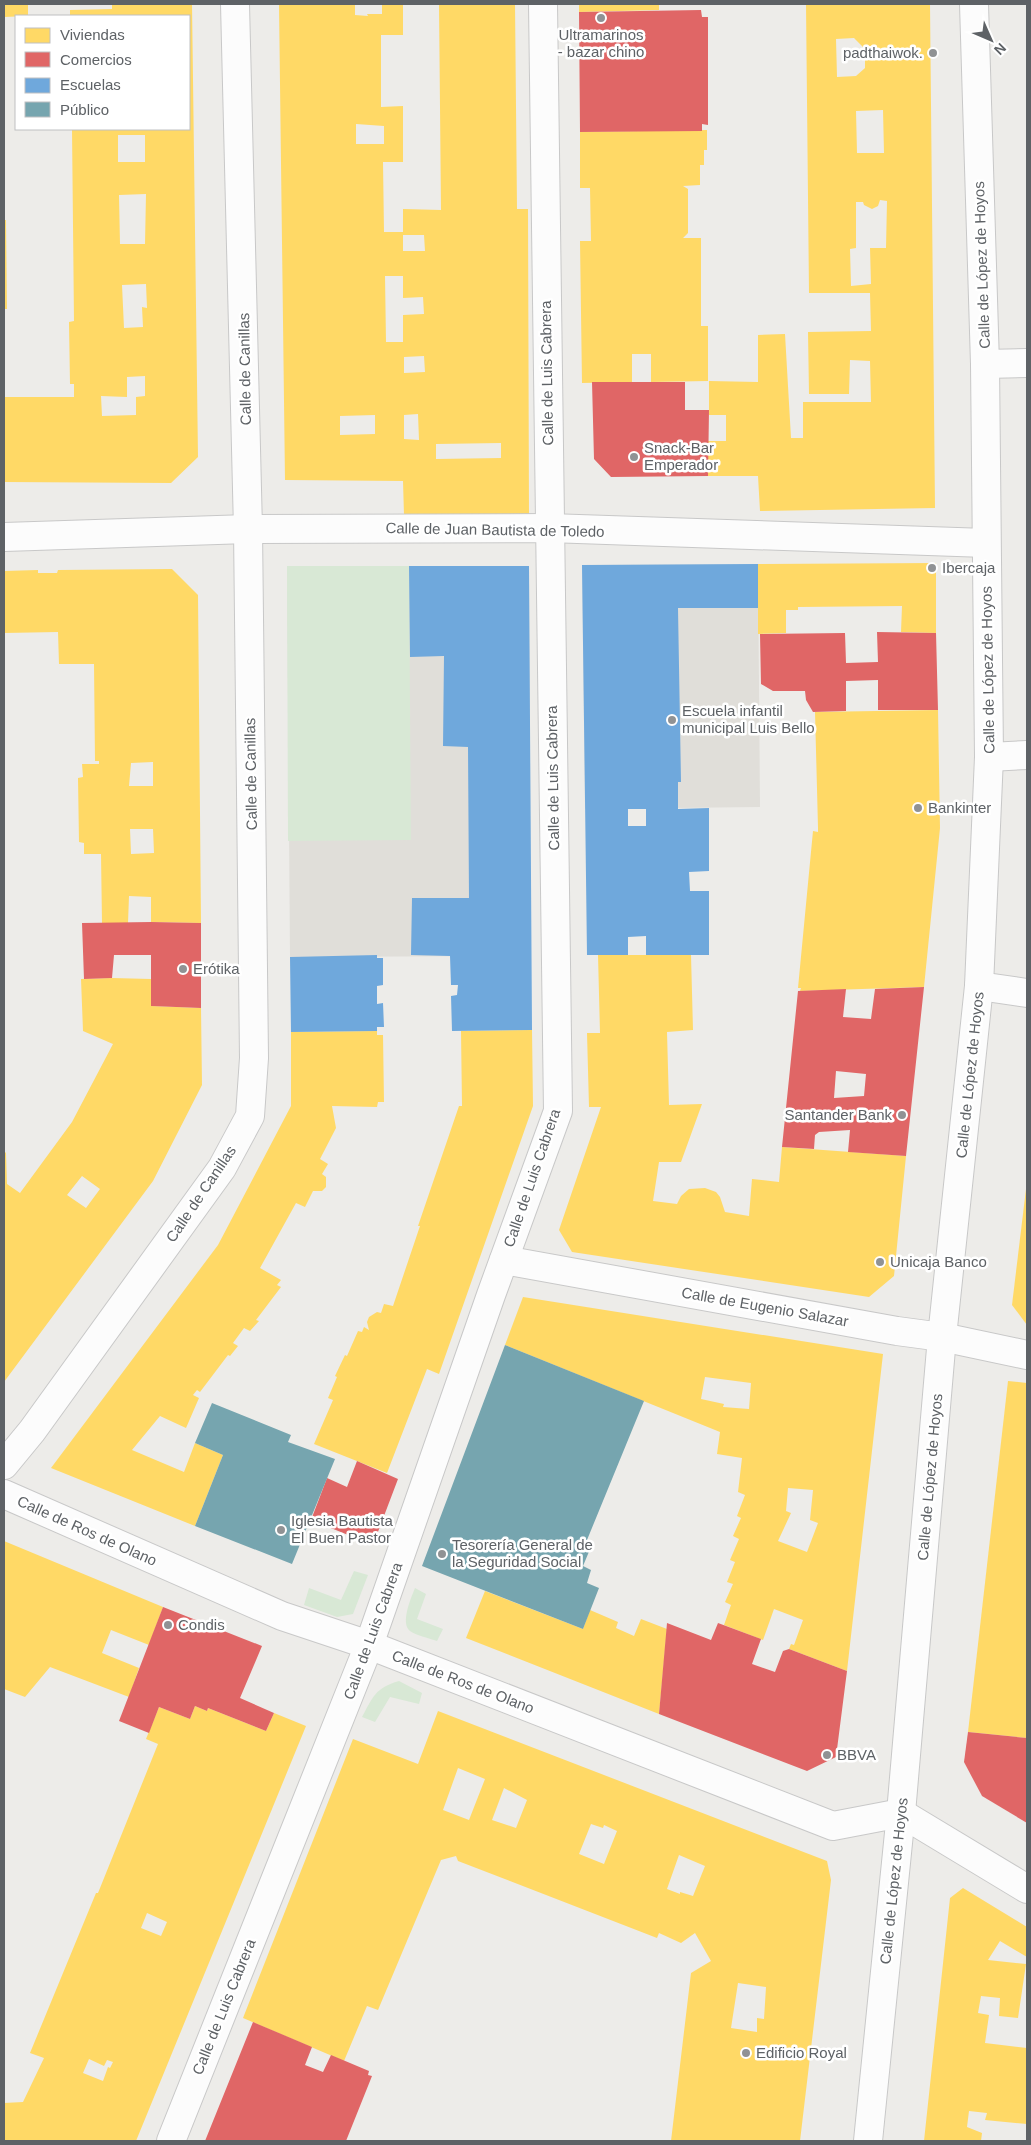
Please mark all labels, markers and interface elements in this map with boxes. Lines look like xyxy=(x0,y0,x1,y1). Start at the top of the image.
marker: Ultramarinos - bazar chino xyxy=(595,12,607,24)
legend xyxy=(15,15,190,130)
north arrow xyxy=(966,15,1016,65)
text: Viviendas xyxy=(60,26,125,43)
place label: Ultramarinos - bazar chino xyxy=(558,26,644,60)
text: N xyxy=(991,40,1009,58)
place label: padthaiwok. xyxy=(843,44,923,61)
marker: padthaiwok. xyxy=(927,47,939,59)
text: Comercios xyxy=(60,51,132,68)
text: Escuelas xyxy=(60,76,121,93)
text: Público xyxy=(60,101,109,118)
street label: Calle de López de Hoyos xyxy=(970,181,993,349)
street label: Calle de Luis Cabrera xyxy=(537,300,556,446)
street label: Calle de Canillas xyxy=(235,313,254,425)
place label: Snack-Bar Emperador xyxy=(644,439,718,473)
marker: Snack-Bar Emperador xyxy=(628,451,640,463)
street label: Calle de Juan Bautista de Toledo xyxy=(385,519,605,540)
place label: Ibercaja xyxy=(942,559,996,576)
marker: Ibercaja xyxy=(926,562,938,574)
street label: Calle de López de Hoyos xyxy=(978,586,997,754)
place label: Escuela infantil municipal Luis Bello xyxy=(682,702,815,736)
street label: Calle de Luis Cabrera xyxy=(543,705,562,851)
marker: Escuela infantil municipal Luis Bello xyxy=(666,714,678,726)
street label: Calle de Canillas xyxy=(241,718,260,830)
place label: Bankinter xyxy=(928,799,991,816)
marker: Bankinter xyxy=(912,802,924,814)
place label: Erótika xyxy=(193,960,240,977)
marker: Erótika xyxy=(177,963,189,975)
street label: Calle de López de Hoyos xyxy=(952,991,987,1159)
street label: Calle de Luis Cabrera xyxy=(500,1106,563,1249)
place label: Santander Bank xyxy=(784,1106,893,1123)
marker: Santander Bank xyxy=(896,1109,908,1121)
street label: Calle de Canillas xyxy=(162,1142,239,1245)
place label: Unicaja Banco xyxy=(890,1253,987,1270)
marker: Unicaja Banco xyxy=(874,1256,886,1268)
street label: Calle de Eugenio Salazar xyxy=(680,1283,850,1330)
street label: Calle de López de Hoyos xyxy=(914,1393,945,1561)
street label: Calle de Ros de Olano xyxy=(15,1492,160,1569)
place label: Iglesia Bautista El Buen Pastor xyxy=(291,1512,393,1546)
marker: Iglesia Bautista El Buen Pastor xyxy=(275,1524,287,1536)
place label: Tesorería General de la Seguridad Social xyxy=(452,1536,593,1570)
marker: Tesorería General de la Seguridad Social xyxy=(436,1548,448,1560)
street label: Calle de Luis Cabrera xyxy=(340,1559,406,1702)
place label: Condis xyxy=(178,1616,225,1633)
marker: Condis xyxy=(162,1619,174,1631)
street label: Calle de Ros de Olano xyxy=(390,1647,537,1717)
place label: BBVA xyxy=(837,1746,876,1763)
marker: BBVA xyxy=(821,1749,833,1761)
street label: Calle de López de Hoyos xyxy=(876,1797,911,1965)
street label: Calle de Luis Cabrera xyxy=(188,1936,259,2077)
place label: Edificio Royal xyxy=(756,2044,847,2061)
marker: Edificio Royal xyxy=(740,2047,752,2059)

